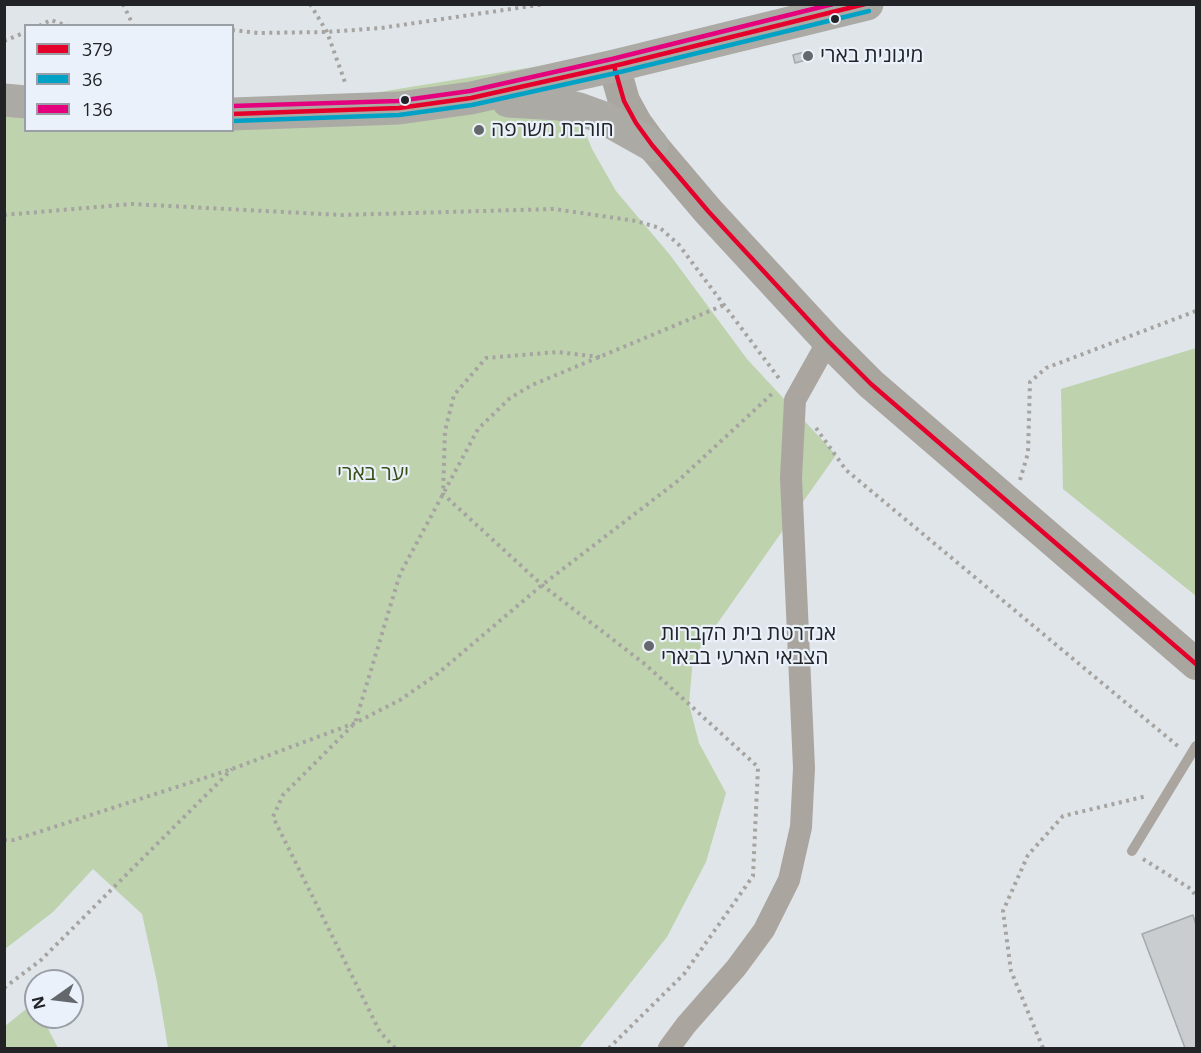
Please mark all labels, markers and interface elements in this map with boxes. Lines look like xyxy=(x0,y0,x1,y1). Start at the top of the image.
unlabelled marker xyxy=(829,13,841,25)
legend xyxy=(24,24,234,132)
text: 379 xyxy=(82,37,113,61)
place label: מיגונית בארי xyxy=(820,43,924,69)
marker: מיגונית בארי xyxy=(801,49,815,63)
text: 36 xyxy=(82,67,103,91)
unlabelled marker xyxy=(399,94,411,106)
text: 136 xyxy=(82,97,113,121)
place label: חורבת משרפה xyxy=(491,117,614,143)
marker: חורבת משרפה xyxy=(472,123,486,137)
park label: יער בארי xyxy=(337,461,409,487)
place label: אנדרטת בית הקברות הצבאי הארעי בבארי xyxy=(661,621,836,671)
marker: אנדרטת בית הקברות הצבאי הארעי בבארי xyxy=(642,639,656,653)
north arrow xyxy=(24,969,84,1029)
text: N xyxy=(26,994,51,1012)

